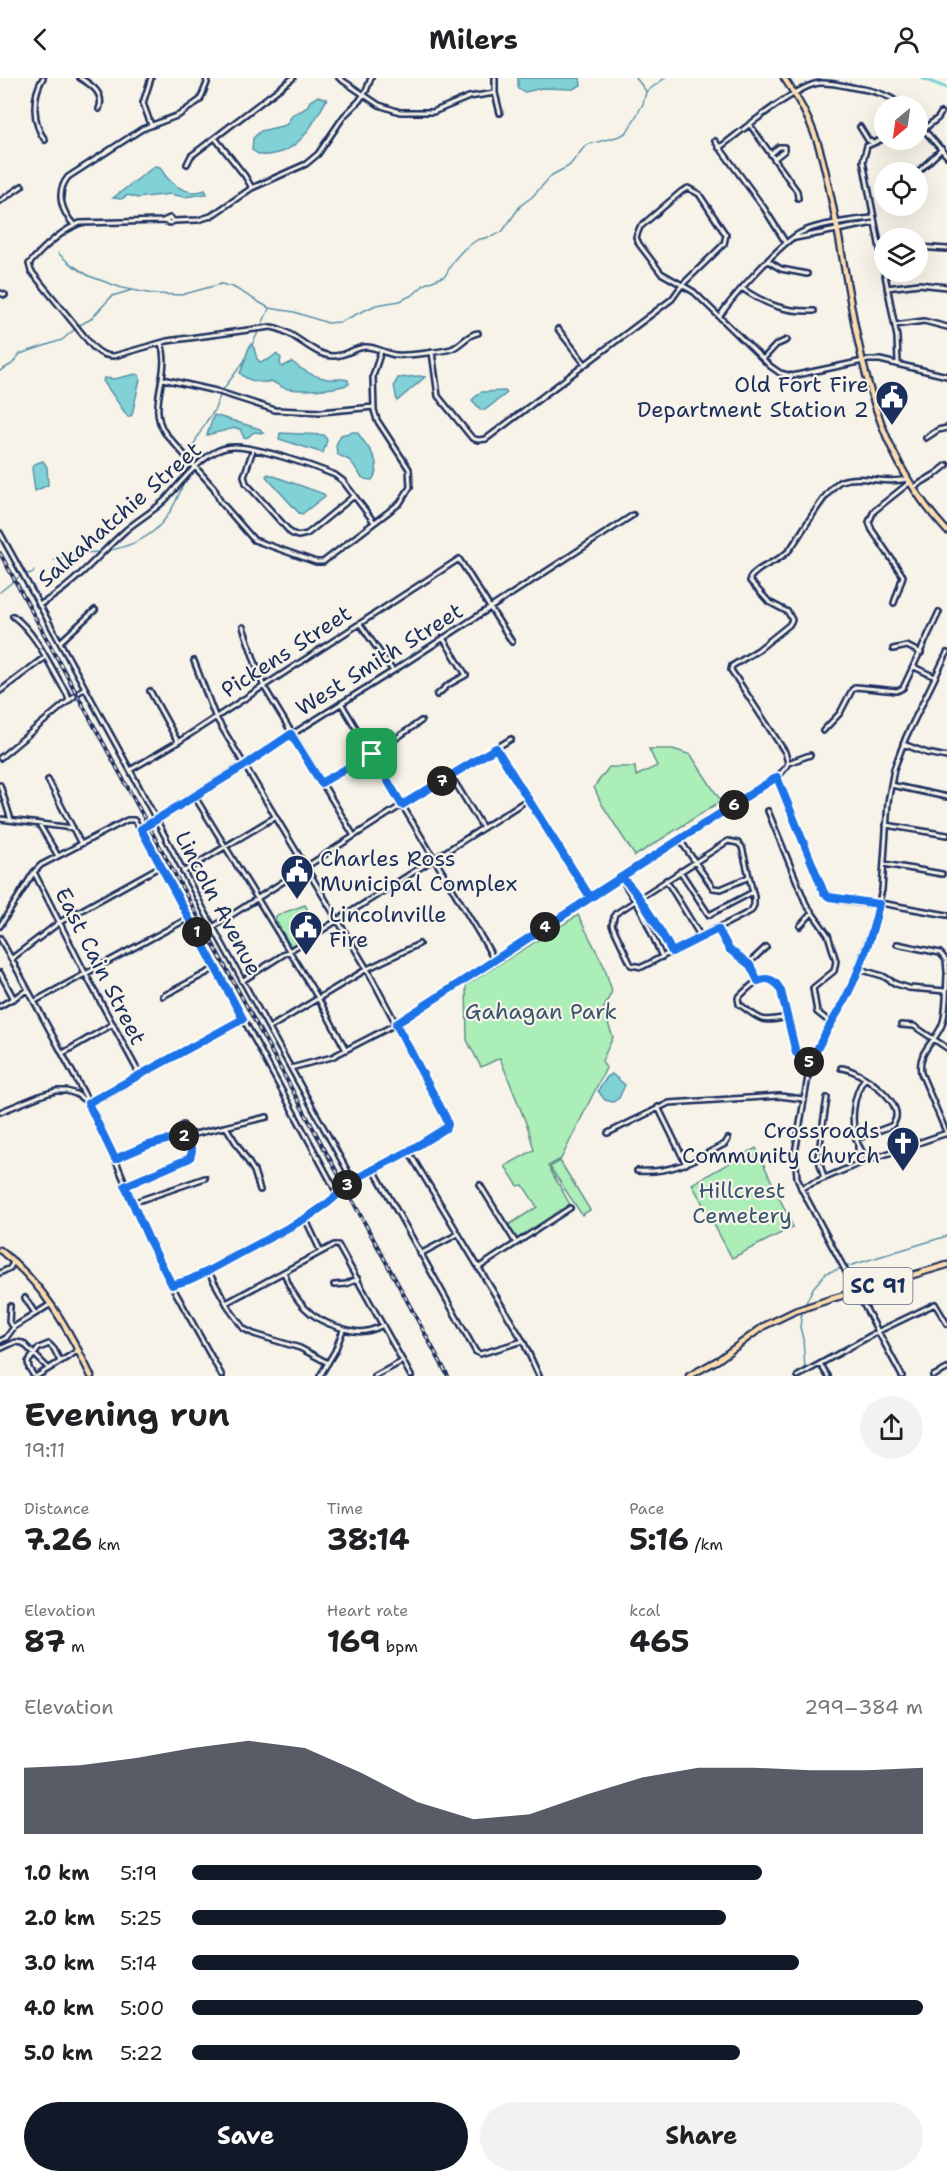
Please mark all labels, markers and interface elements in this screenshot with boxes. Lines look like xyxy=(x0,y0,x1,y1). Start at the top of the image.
text: Milers xyxy=(429,21,518,58)
icon: back xyxy=(24,23,57,56)
icon: person xyxy=(890,23,923,56)
north arrow xyxy=(874,96,928,150)
map controls xyxy=(874,96,928,282)
button: locate xyxy=(874,162,928,216)
button: layers xyxy=(874,228,928,282)
place label: Old Fort Fire Department Station 2 xyxy=(637,370,869,424)
public building icon: Old Fort Fire Department Station 2 xyxy=(874,379,910,426)
street label: Salkahatchie Street xyxy=(31,435,207,594)
street label: West Smith Street xyxy=(290,596,468,723)
street label: Pickens Street xyxy=(216,598,357,704)
pin xyxy=(346,728,397,779)
icon: arrive xyxy=(355,737,388,770)
pin: 7 xyxy=(427,766,457,796)
text: 7 xyxy=(436,770,448,791)
pin: 6 xyxy=(719,790,749,820)
text: 6 xyxy=(728,794,740,815)
street label: Lincoln Avenue xyxy=(168,826,269,981)
place label: Charles Ross Municipal Complex xyxy=(320,844,517,898)
public building icon: Charles Ross Municipal Complex xyxy=(279,853,315,900)
street label: East Cain Street xyxy=(48,883,153,1050)
place label: Lincolnville Fire xyxy=(329,900,447,954)
public building icon: Lincolnville Fire xyxy=(288,909,324,956)
pin: 4 xyxy=(530,912,560,942)
text: 4 xyxy=(539,916,551,937)
pin: 1 xyxy=(182,917,212,947)
text: 1 xyxy=(193,921,201,942)
park label: Gahagan Park xyxy=(465,997,617,1026)
pin: 5 xyxy=(794,1047,824,1077)
text: 5 xyxy=(804,1051,814,1072)
place label: Crossroads Community Church xyxy=(682,1116,880,1170)
pin: 2 xyxy=(169,1121,199,1151)
text: 2 xyxy=(178,1125,190,1146)
church icon: Crossroads Community Church xyxy=(885,1125,921,1172)
pin: 3 xyxy=(332,1170,362,1200)
text: 3 xyxy=(341,1174,353,1195)
park label: Hillcrest Cemetery xyxy=(692,1176,792,1230)
road number: SC 91 xyxy=(844,1268,912,1304)
text: Evening run xyxy=(24,1392,230,1437)
button: share xyxy=(860,1396,923,1459)
text: 19:11 xyxy=(24,1437,65,1463)
text: Distance xyxy=(24,1498,90,1519)
text: Time xyxy=(327,1498,363,1519)
text: Pace xyxy=(629,1498,665,1519)
text: 7.26 xyxy=(24,1519,92,1560)
text: 38:14 xyxy=(327,1519,410,1560)
text: 5:16 xyxy=(629,1519,689,1560)
text: km xyxy=(92,1534,120,1555)
text: /km xyxy=(689,1534,723,1555)
text: Elevation xyxy=(24,1600,96,1621)
text: Heart rate xyxy=(327,1600,408,1621)
text: kcal xyxy=(629,1600,660,1621)
text: 87 xyxy=(24,1621,66,1662)
text: 169 xyxy=(327,1621,380,1662)
text: 465 xyxy=(629,1621,690,1662)
text: m xyxy=(66,1636,85,1657)
text: bpm xyxy=(380,1636,418,1657)
text: Elevation xyxy=(24,1694,114,1720)
text: 299–384 m xyxy=(804,1694,923,1720)
text: 1.0 km xyxy=(24,1860,89,1886)
text: 5:19 xyxy=(120,1860,157,1886)
text: 2.0 km xyxy=(24,1905,95,1931)
text: 5:25 xyxy=(120,1905,162,1931)
text: 3.0 km xyxy=(24,1950,95,1976)
text: 5:14 xyxy=(120,1950,157,1976)
text: 4.0 km xyxy=(24,1995,94,2021)
text: 5:00 xyxy=(120,1995,164,2021)
text: 5.0 km xyxy=(24,2040,93,2066)
text: 5:22 xyxy=(120,2040,163,2066)
button: Save xyxy=(24,2102,468,2171)
button: Share xyxy=(480,2102,923,2171)

